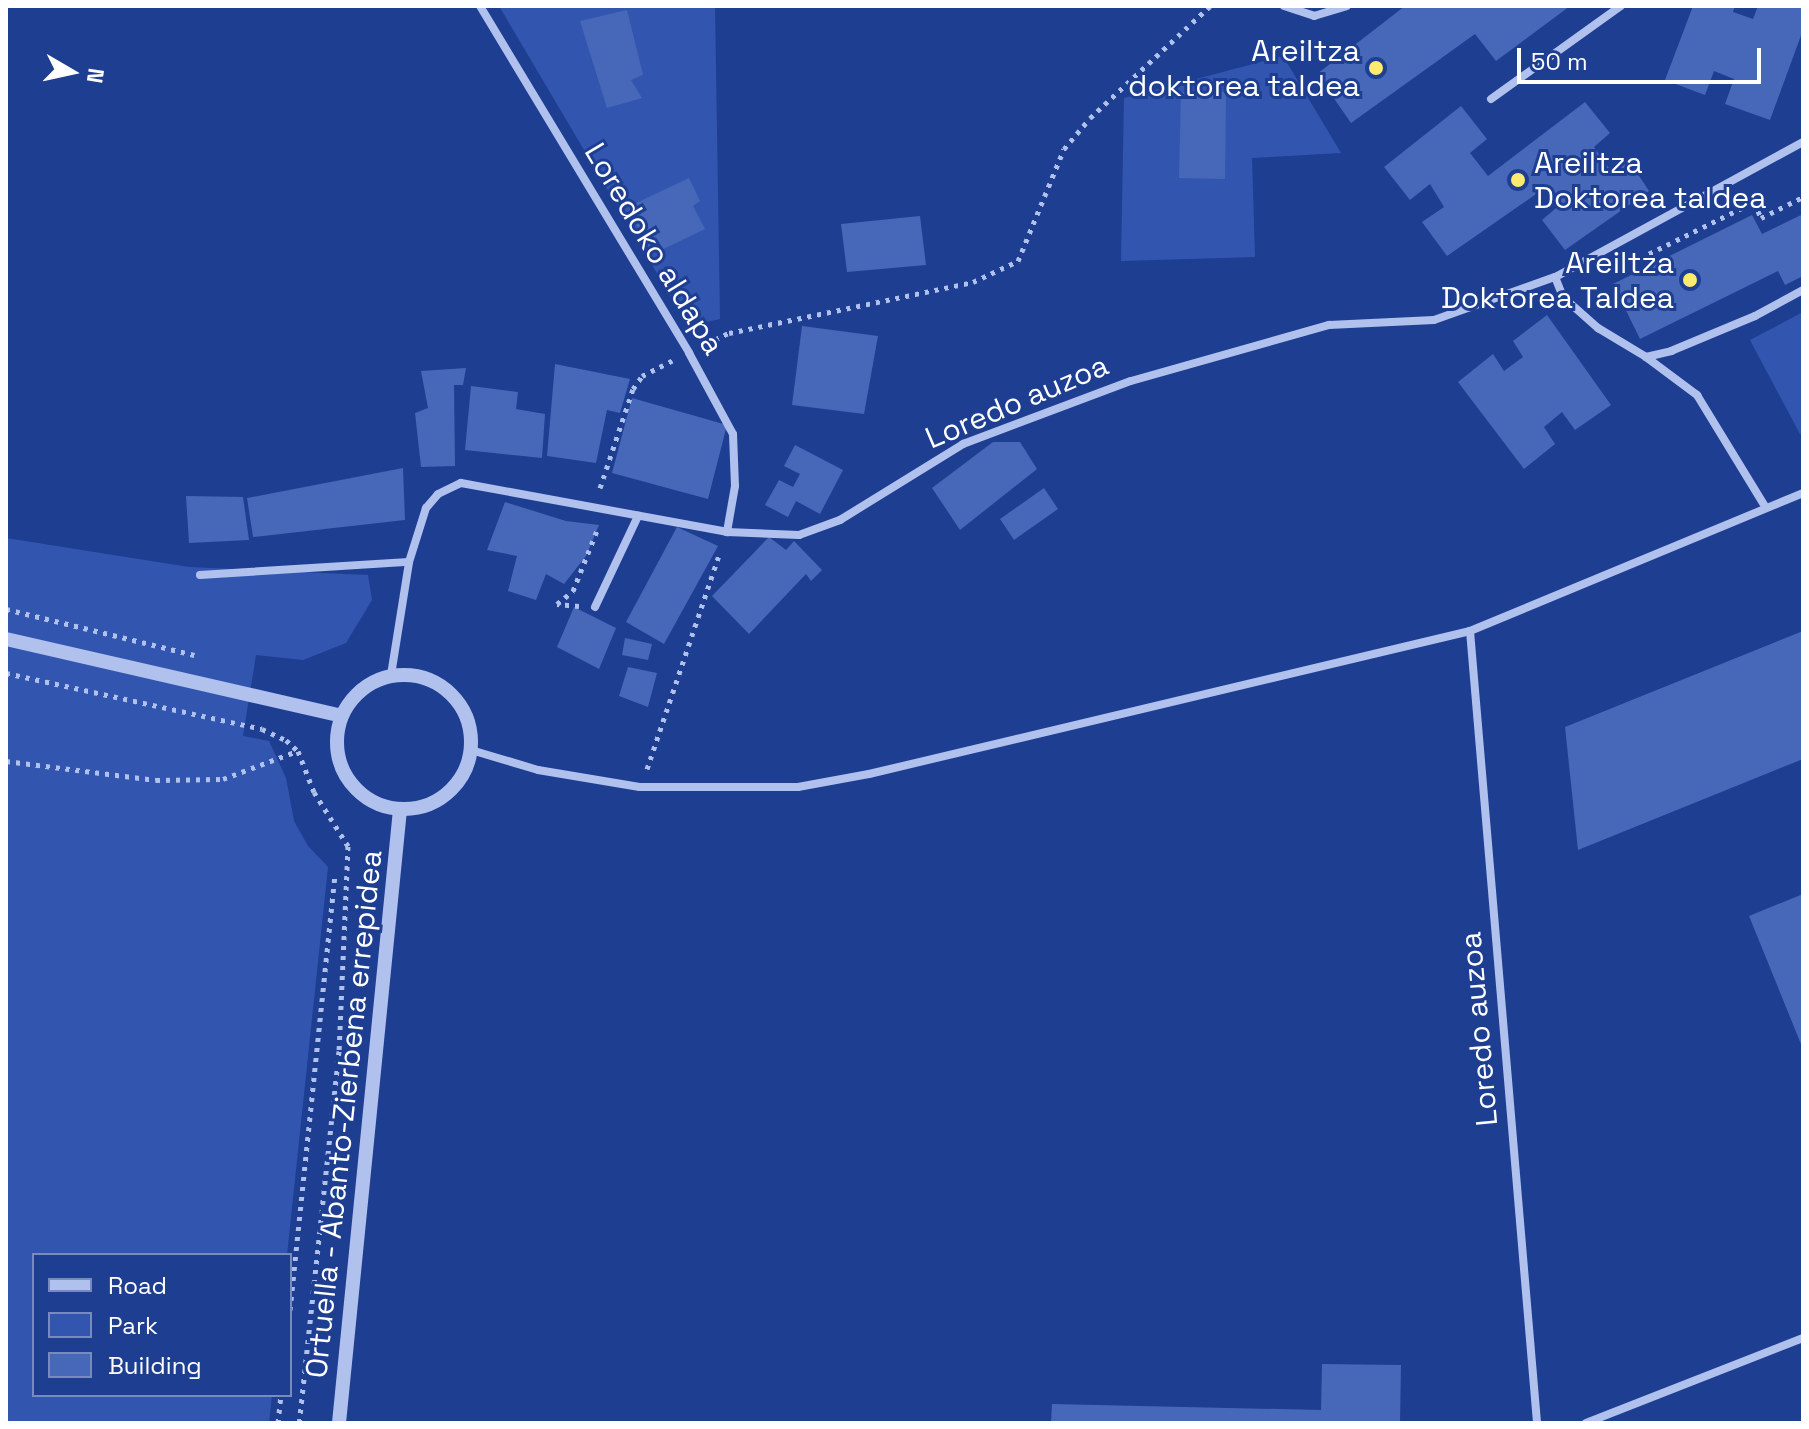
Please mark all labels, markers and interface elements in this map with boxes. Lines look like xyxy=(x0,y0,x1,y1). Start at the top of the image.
north arrow xyxy=(32,32,112,112)
scale bar xyxy=(1521,32,1765,82)
place label: Areiltza doktorea taldea xyxy=(1128,33,1360,104)
text: 50 m xyxy=(1531,46,1588,77)
marker: Areiltza doktorea taldea xyxy=(1367,59,1385,77)
text: N xyxy=(81,66,111,85)
street label: Loredoko aldapa xyxy=(577,137,731,361)
place label: Areiltza Doktorea taldea xyxy=(1534,145,1767,216)
marker: Areiltza Doktorea taldea xyxy=(1509,171,1527,189)
place label: Areiltza Doktorea Taldea xyxy=(1440,245,1674,316)
marker: Areiltza Doktorea Taldea xyxy=(1681,271,1699,289)
street label: Loredo auzoa xyxy=(920,347,1114,457)
street label: Ortuella - Abanto-Zierbena errepidea xyxy=(298,847,390,1381)
street label: Loredo auzoa xyxy=(1453,930,1505,1128)
legend xyxy=(32,1253,292,1397)
text: Road xyxy=(108,1270,167,1301)
text: Park xyxy=(108,1310,158,1341)
text: Building xyxy=(108,1350,202,1381)

